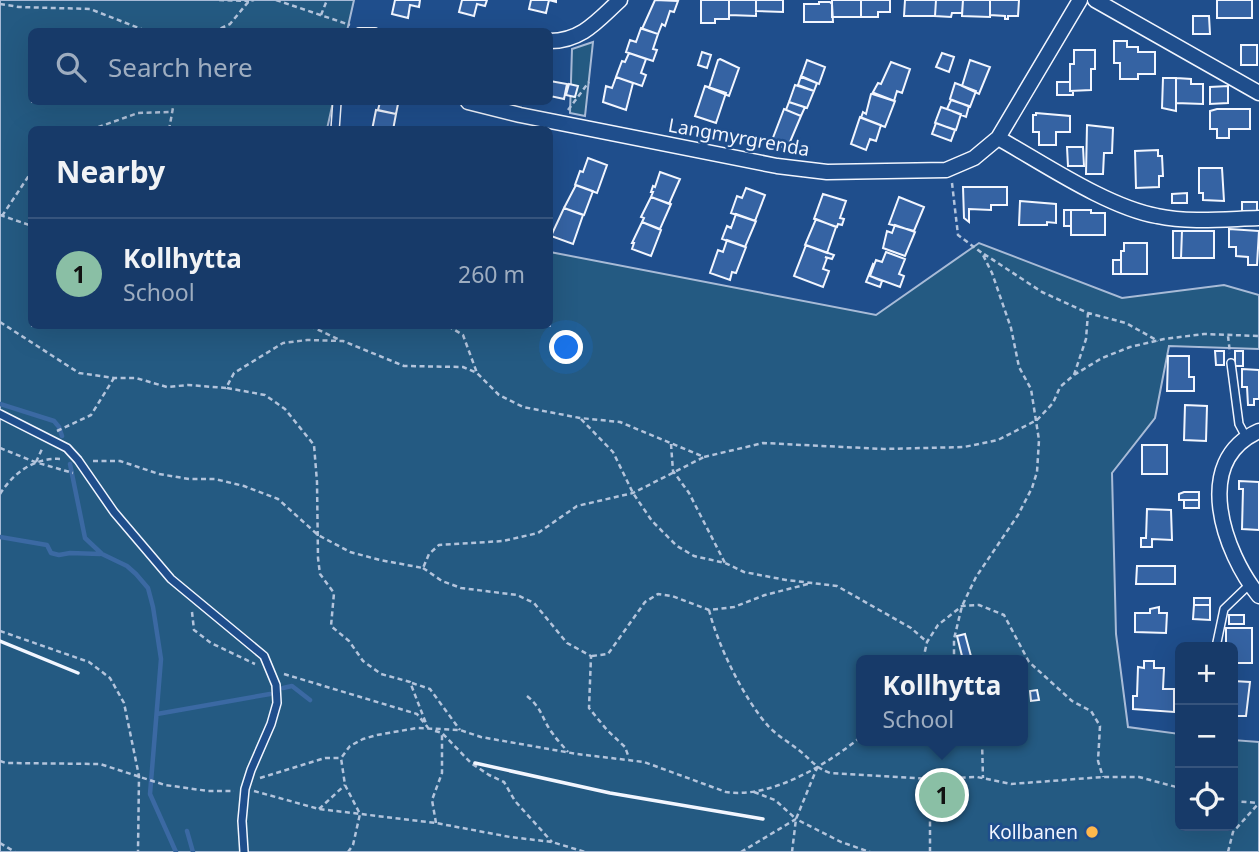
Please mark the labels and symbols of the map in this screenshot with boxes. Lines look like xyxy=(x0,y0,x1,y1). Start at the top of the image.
street label: Langmyrgrenda xyxy=(666,112,812,162)
your location xyxy=(549,330,583,364)
pin: 1 xyxy=(919,769,965,821)
place label: Kollbanen xyxy=(988,819,1078,845)
marker: Kollbanen xyxy=(1084,824,1100,840)

